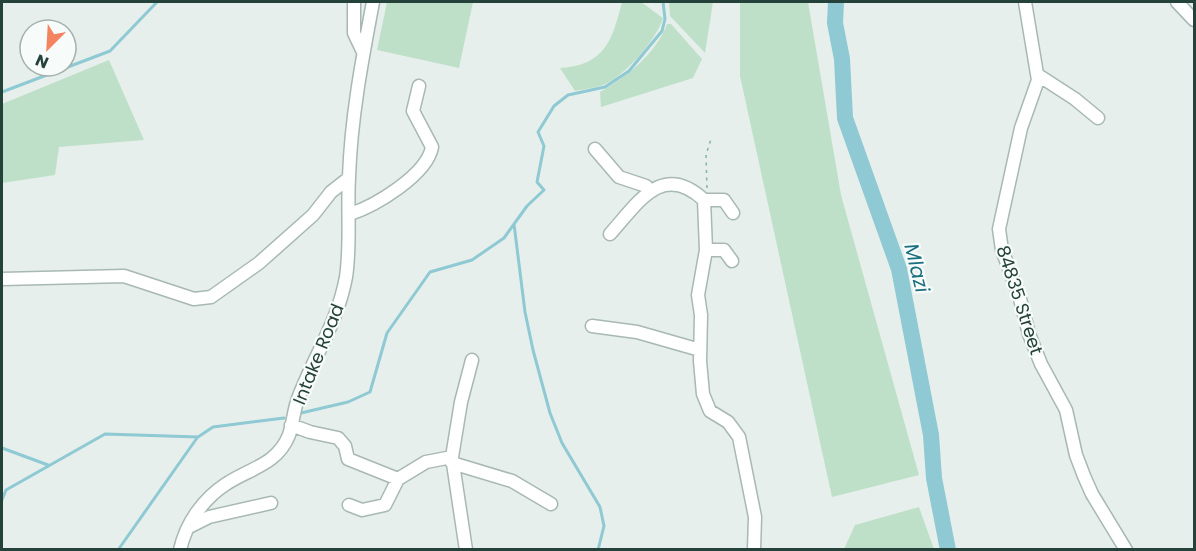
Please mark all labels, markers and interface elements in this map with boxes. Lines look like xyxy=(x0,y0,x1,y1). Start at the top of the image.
north arrow xyxy=(18,18,78,78)
text: N xyxy=(32,48,52,74)
water label: Mlazi xyxy=(897,241,937,297)
street label: 84835 Street xyxy=(991,242,1049,358)
street label: Intake Road xyxy=(286,300,350,408)

